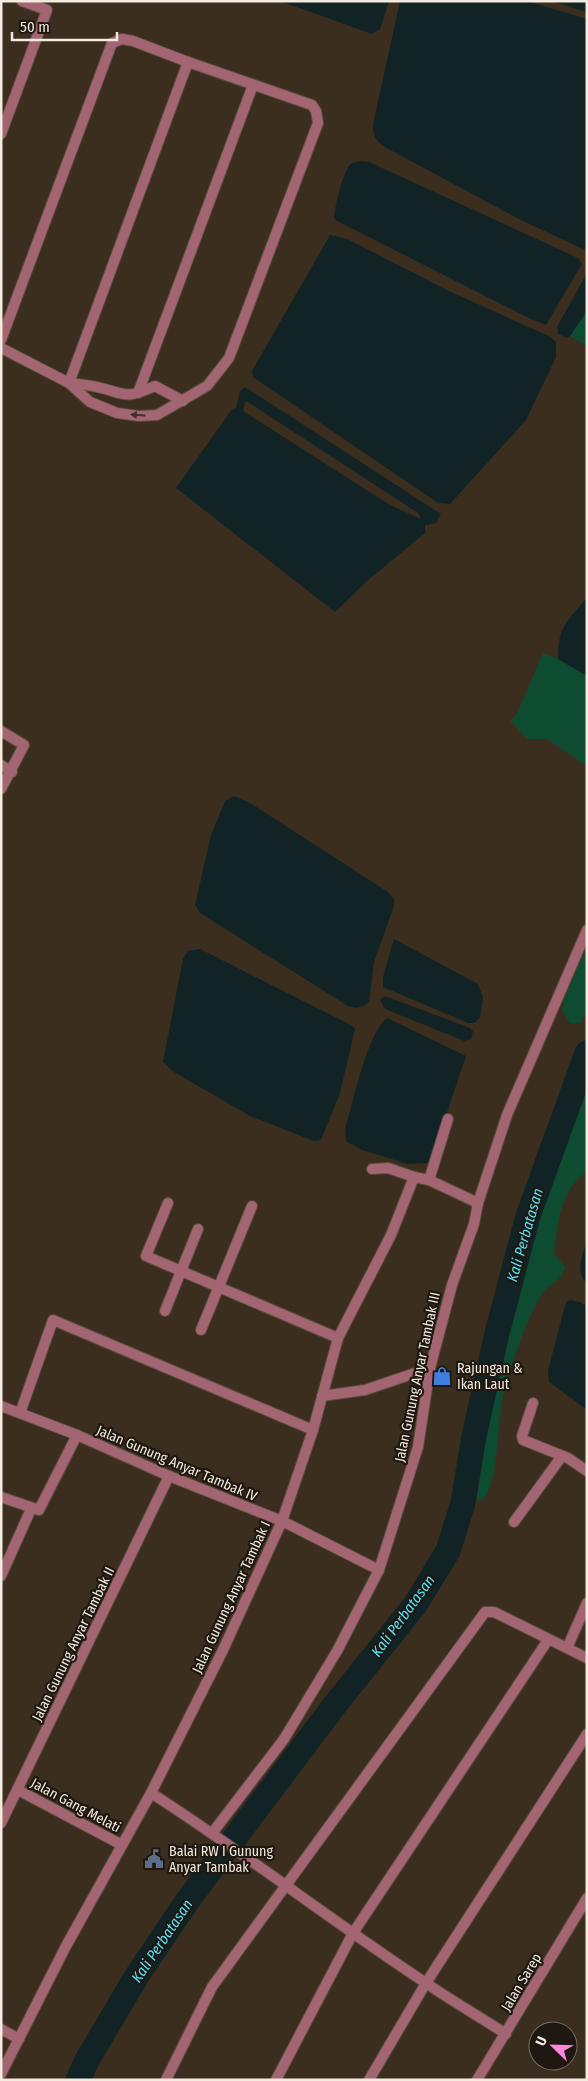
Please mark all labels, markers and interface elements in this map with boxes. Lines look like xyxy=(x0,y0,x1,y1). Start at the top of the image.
scale bar xyxy=(12,10,118,42)
text: 50 m xyxy=(20,18,50,36)
one-way arrow xyxy=(130,411,146,419)
water label: Kali Perbatasan xyxy=(503,1186,547,1284)
street label: Jalan Gunung Anyar Tambak III xyxy=(391,1291,444,1464)
place label: Rajungan & Ikan Laut xyxy=(457,1360,523,1393)
shop icon: Rajungan & Ikan Laut xyxy=(431,1365,453,1387)
street label: Jalan Gunung Anyar Tambak IV xyxy=(94,1422,261,1505)
street label: Jalan Gunung Anyar Tambak I xyxy=(189,1518,274,1676)
street label: Jalan Gunung Anyar Tambak II xyxy=(29,1564,118,1724)
water label: Kali Perbatasan xyxy=(367,1572,439,1660)
street label: Jalan Gang Melati xyxy=(28,1775,124,1836)
place label: Balai RW I Gunung Anyar Tambak xyxy=(169,1843,273,1876)
public building icon: Balai RW I Gunung Anyar Tambak xyxy=(143,1848,165,1870)
water label: Kali Perbatasan xyxy=(128,1896,196,1986)
street label: Jalan Sarep xyxy=(498,1950,545,2014)
north arrow xyxy=(528,2021,578,2071)
text: U xyxy=(532,2034,551,2048)

